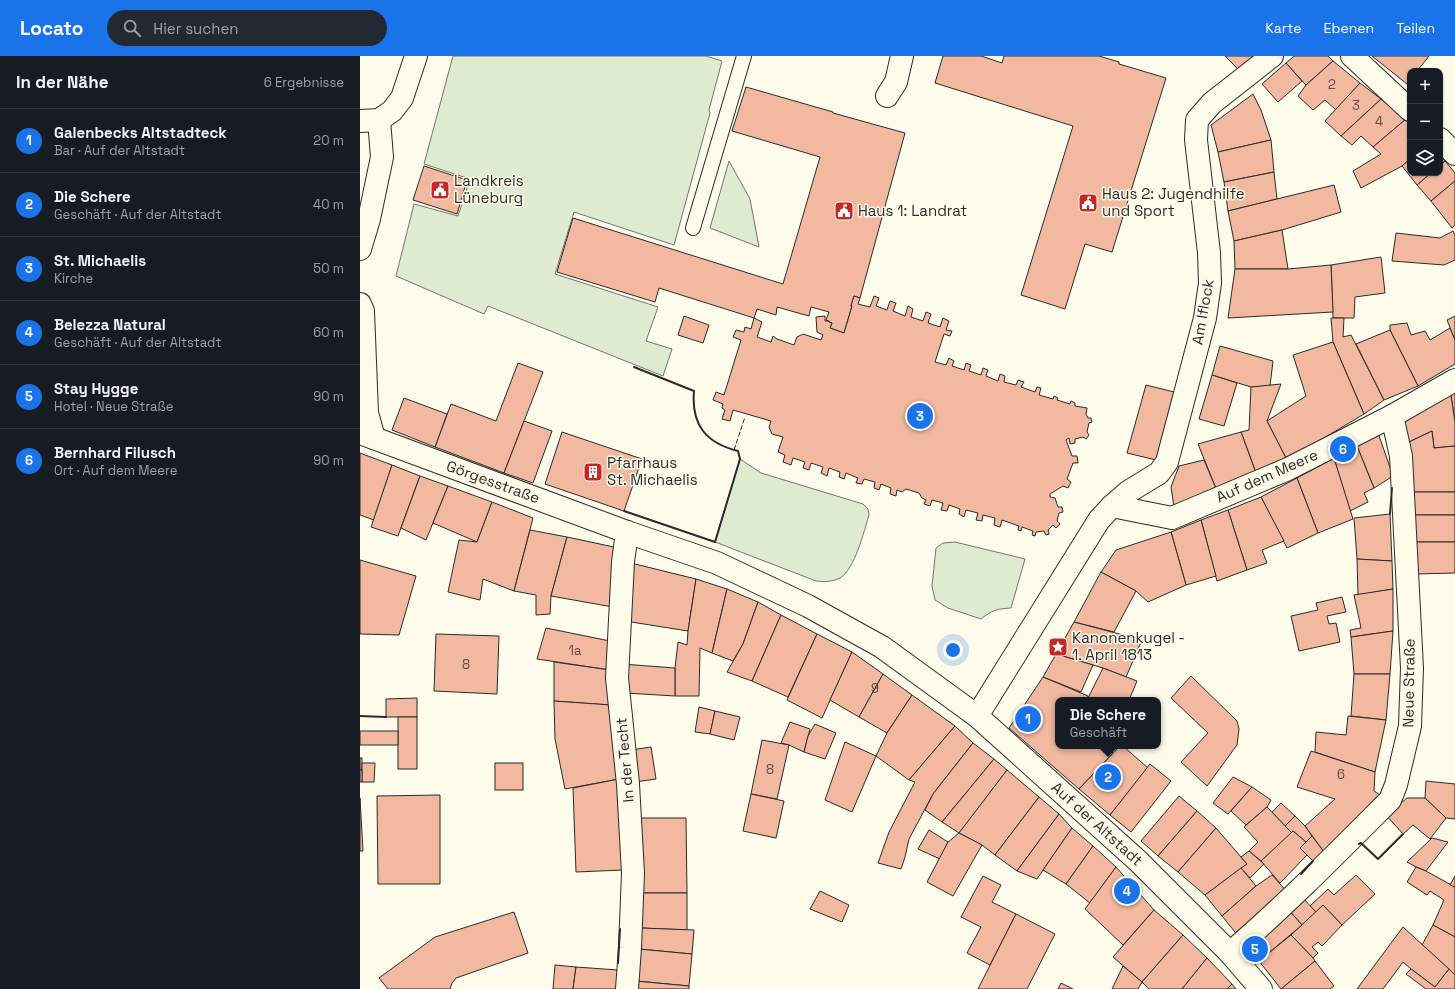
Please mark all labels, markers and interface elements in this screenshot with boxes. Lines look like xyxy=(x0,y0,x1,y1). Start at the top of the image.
search box xyxy=(107,10,387,46)
text: Locato xyxy=(20,16,83,41)
icon: search xyxy=(121,17,143,39)
text: Hier suchen xyxy=(153,19,239,38)
text: Karte xyxy=(1265,19,1302,37)
text: Ebenen xyxy=(1324,19,1374,37)
text: Teilen xyxy=(1396,19,1435,37)
map controls xyxy=(1407,68,1443,176)
button: + xyxy=(1407,68,1443,104)
text: In der Nähe xyxy=(16,71,108,93)
text: 6 Ergebnisse xyxy=(264,74,344,91)
house number: 2 xyxy=(1328,76,1336,93)
house number: 3 xyxy=(1352,97,1360,114)
button: − xyxy=(1407,104,1443,140)
house number: 4 xyxy=(1375,113,1383,130)
text: Galenbecks Altstadteck xyxy=(54,123,227,142)
text: 1 xyxy=(26,132,32,149)
text: 20 m xyxy=(313,132,344,149)
button: layers xyxy=(1407,140,1443,176)
text: Bar · Auf der Altstadt xyxy=(54,142,185,159)
place label: Landkreis Lüneburg xyxy=(454,171,524,207)
public building icon: Landkreis Lüneburg xyxy=(429,179,451,201)
place label: Haus 2: Jugendhilfe und Sport xyxy=(1102,184,1245,220)
text: Die Schere xyxy=(54,187,131,206)
public building icon: Haus 2: Jugendhilfe und Sport xyxy=(1077,192,1099,214)
text: 2 xyxy=(25,196,33,213)
text: 40 m xyxy=(313,196,344,213)
public building icon: Haus 1: Landrat xyxy=(833,200,855,222)
place label: Haus 1: Landrat xyxy=(858,201,967,220)
text: Geschäft · Auf der Altstadt xyxy=(54,206,221,223)
text: St. Michaelis xyxy=(54,251,146,270)
text: 3 xyxy=(25,260,33,277)
text: 50 m xyxy=(313,260,344,277)
text: Kirche xyxy=(54,270,93,287)
street label: Am Iflock xyxy=(1187,278,1218,346)
text: Belezza Natural xyxy=(54,315,166,334)
text: 4 xyxy=(25,324,33,341)
text: 60 m xyxy=(313,324,344,341)
text: Geschäft · Auf der Altstadt xyxy=(54,334,221,351)
text: Stay Hygge xyxy=(54,379,138,398)
text: 5 xyxy=(25,388,33,405)
text: 90 m xyxy=(313,388,344,405)
text: Hotel · Neue Straße xyxy=(54,398,173,415)
pin: 3 xyxy=(907,401,933,431)
pin: 6 xyxy=(1330,434,1356,464)
text: Bernhard Filusch xyxy=(54,443,176,462)
street label: Auf dem Meere xyxy=(1213,445,1321,506)
text: 6 xyxy=(25,452,33,469)
text: 90 m xyxy=(313,452,344,469)
place label: Pfarrhaus St. Michaelis xyxy=(607,453,698,489)
street label: Görgesstraße xyxy=(444,456,543,507)
building icon: Pfarrhaus St. Michaelis xyxy=(582,461,604,483)
text: Ort · Auf dem Meere xyxy=(54,462,177,479)
place label: Kanonenkugel - 1. April 1813 xyxy=(1072,628,1185,664)
place icon: Kanonenkugel - 1. April 1813 xyxy=(1047,636,1069,658)
street label: Neue Straße xyxy=(1398,638,1419,728)
your location xyxy=(943,640,963,660)
house number: 1a xyxy=(569,642,582,659)
house number: 8 xyxy=(462,656,470,673)
house number: 9 xyxy=(871,680,879,697)
popup xyxy=(1055,697,1161,749)
pin: 1 xyxy=(1015,704,1041,734)
text: Die Schere xyxy=(1070,705,1146,724)
street label: In der Techt xyxy=(611,717,638,803)
text: Geschäft xyxy=(1070,724,1127,741)
house number: 8 xyxy=(766,761,774,778)
pin: 2 xyxy=(1095,762,1121,792)
house number: 6 xyxy=(1337,766,1345,783)
street label: Auf der Altstadt xyxy=(1048,778,1147,870)
pin: 4 xyxy=(1114,876,1140,906)
pin: 5 xyxy=(1242,934,1268,964)

